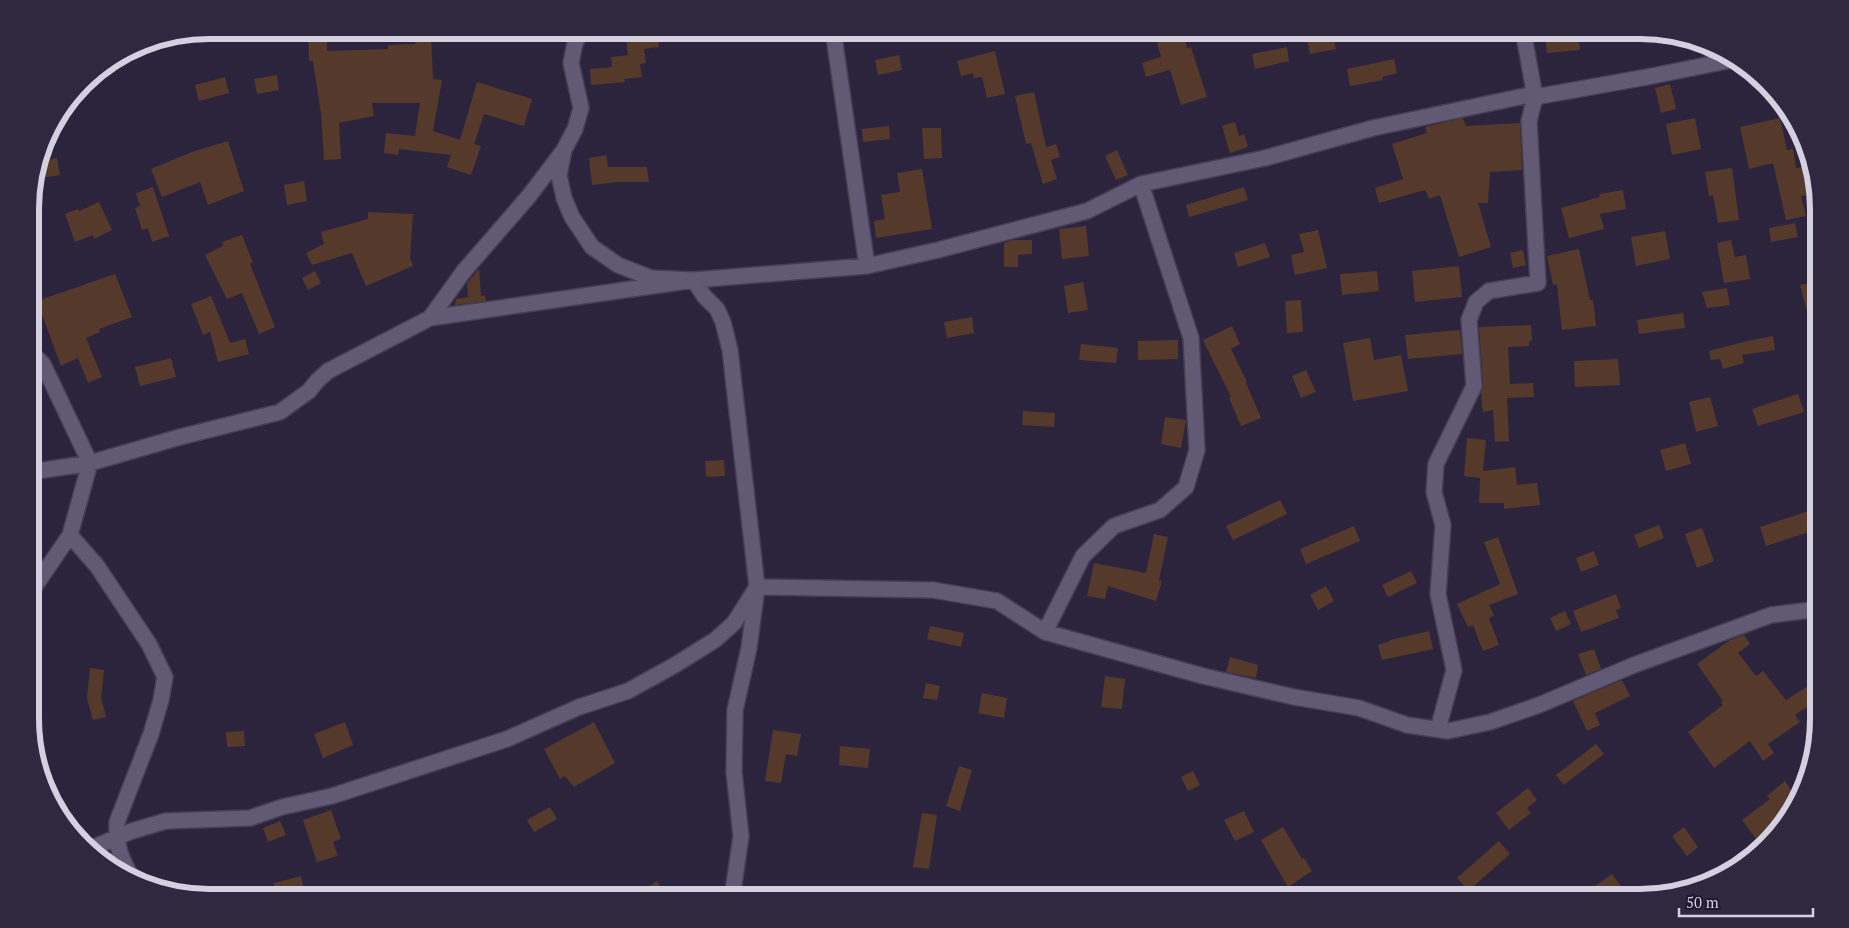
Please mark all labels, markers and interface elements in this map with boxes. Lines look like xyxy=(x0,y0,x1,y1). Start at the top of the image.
scale bar xyxy=(1679,886,1813,918)
text: 50 m xyxy=(1686,892,1719,912)

